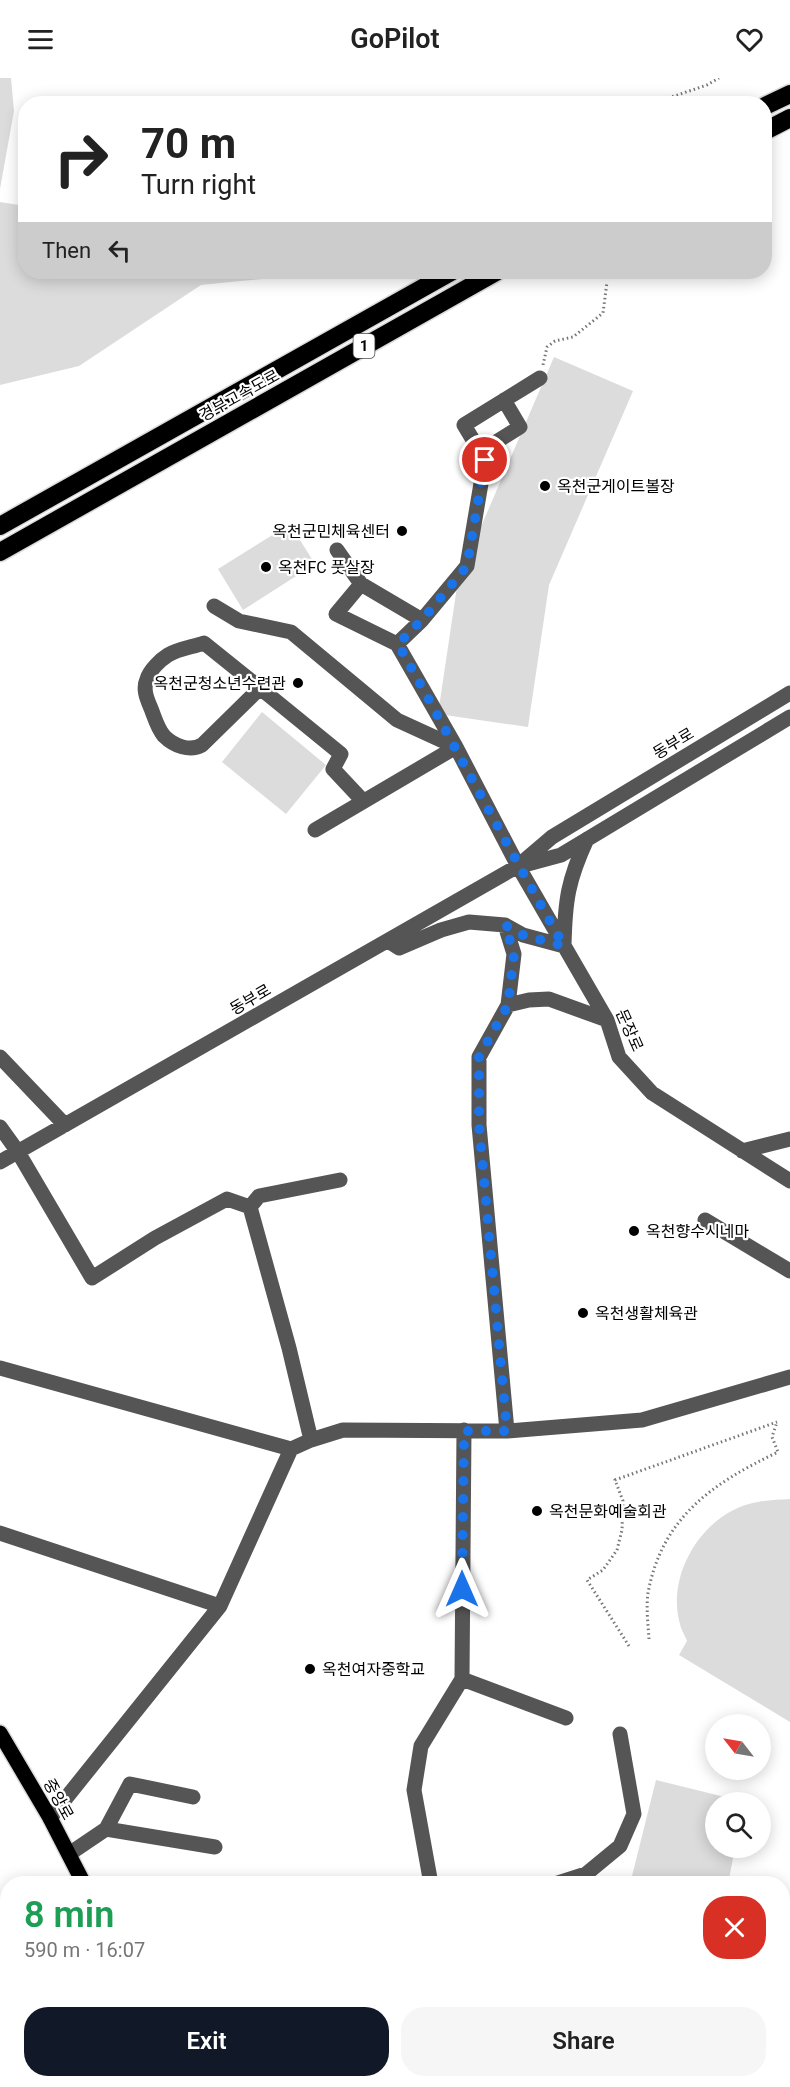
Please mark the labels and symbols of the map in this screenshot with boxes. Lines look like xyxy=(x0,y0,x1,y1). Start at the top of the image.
road number: 1 xyxy=(354,334,374,358)
street label: 경부고속도로 xyxy=(196,366,283,425)
pin xyxy=(459,434,510,485)
place label: 옥천군게이트볼장 xyxy=(557,477,675,496)
marker: 옥천군게이트볼장 xyxy=(538,479,552,493)
place label: 옥천군민체육센터 xyxy=(272,522,390,541)
marker: 옥천군민체육센터 xyxy=(395,524,409,538)
place label: 옥천FC 풋살장 xyxy=(278,558,375,577)
marker: 옥천FC 풋살장 xyxy=(259,560,273,574)
place label: 옥천군청소년수련관 xyxy=(154,674,286,693)
marker: 옥천군청소년수련관 xyxy=(291,676,305,690)
street label: 동부로 xyxy=(649,724,697,763)
street label: 동부로 xyxy=(226,980,274,1019)
street label: 문장로 xyxy=(612,1006,647,1054)
place label: 옥천향수시네마 xyxy=(646,1222,749,1241)
marker: 옥천향수시네마 xyxy=(627,1224,641,1238)
place label: 옥천생활체육관 xyxy=(595,1304,698,1323)
marker: 옥천생활체육관 xyxy=(576,1306,590,1320)
place label: 옥천문화예술회관 xyxy=(549,1502,667,1521)
marker: 옥천문화예술회관 xyxy=(530,1504,544,1518)
position arrow xyxy=(430,1557,494,1621)
place label: 옥천여자중학교 xyxy=(322,1660,425,1679)
marker: 옥천여자중학교 xyxy=(303,1662,317,1676)
north arrow xyxy=(705,1714,771,1780)
street label: 중앙로 xyxy=(40,1775,78,1823)

